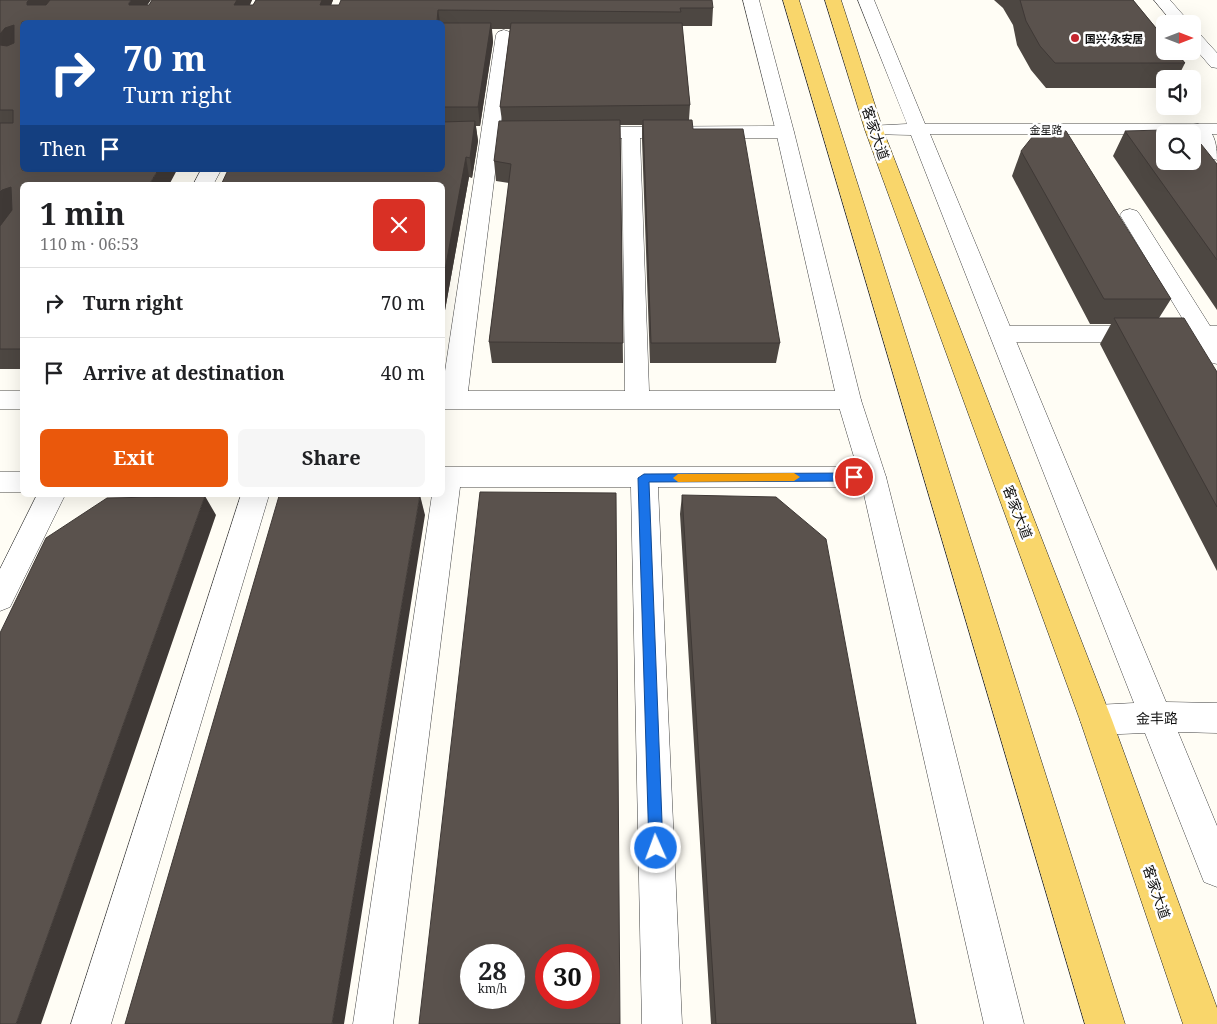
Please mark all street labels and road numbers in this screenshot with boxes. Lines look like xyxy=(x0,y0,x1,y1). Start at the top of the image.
street label: 客家大道 xyxy=(858,103,894,163)
street label: 金星路 xyxy=(1030,122,1063,137)
street label: 客家大道 xyxy=(999,482,1037,542)
street label: 金丰路 xyxy=(1136,708,1178,728)
street label: 客家大道 xyxy=(1139,862,1175,922)

